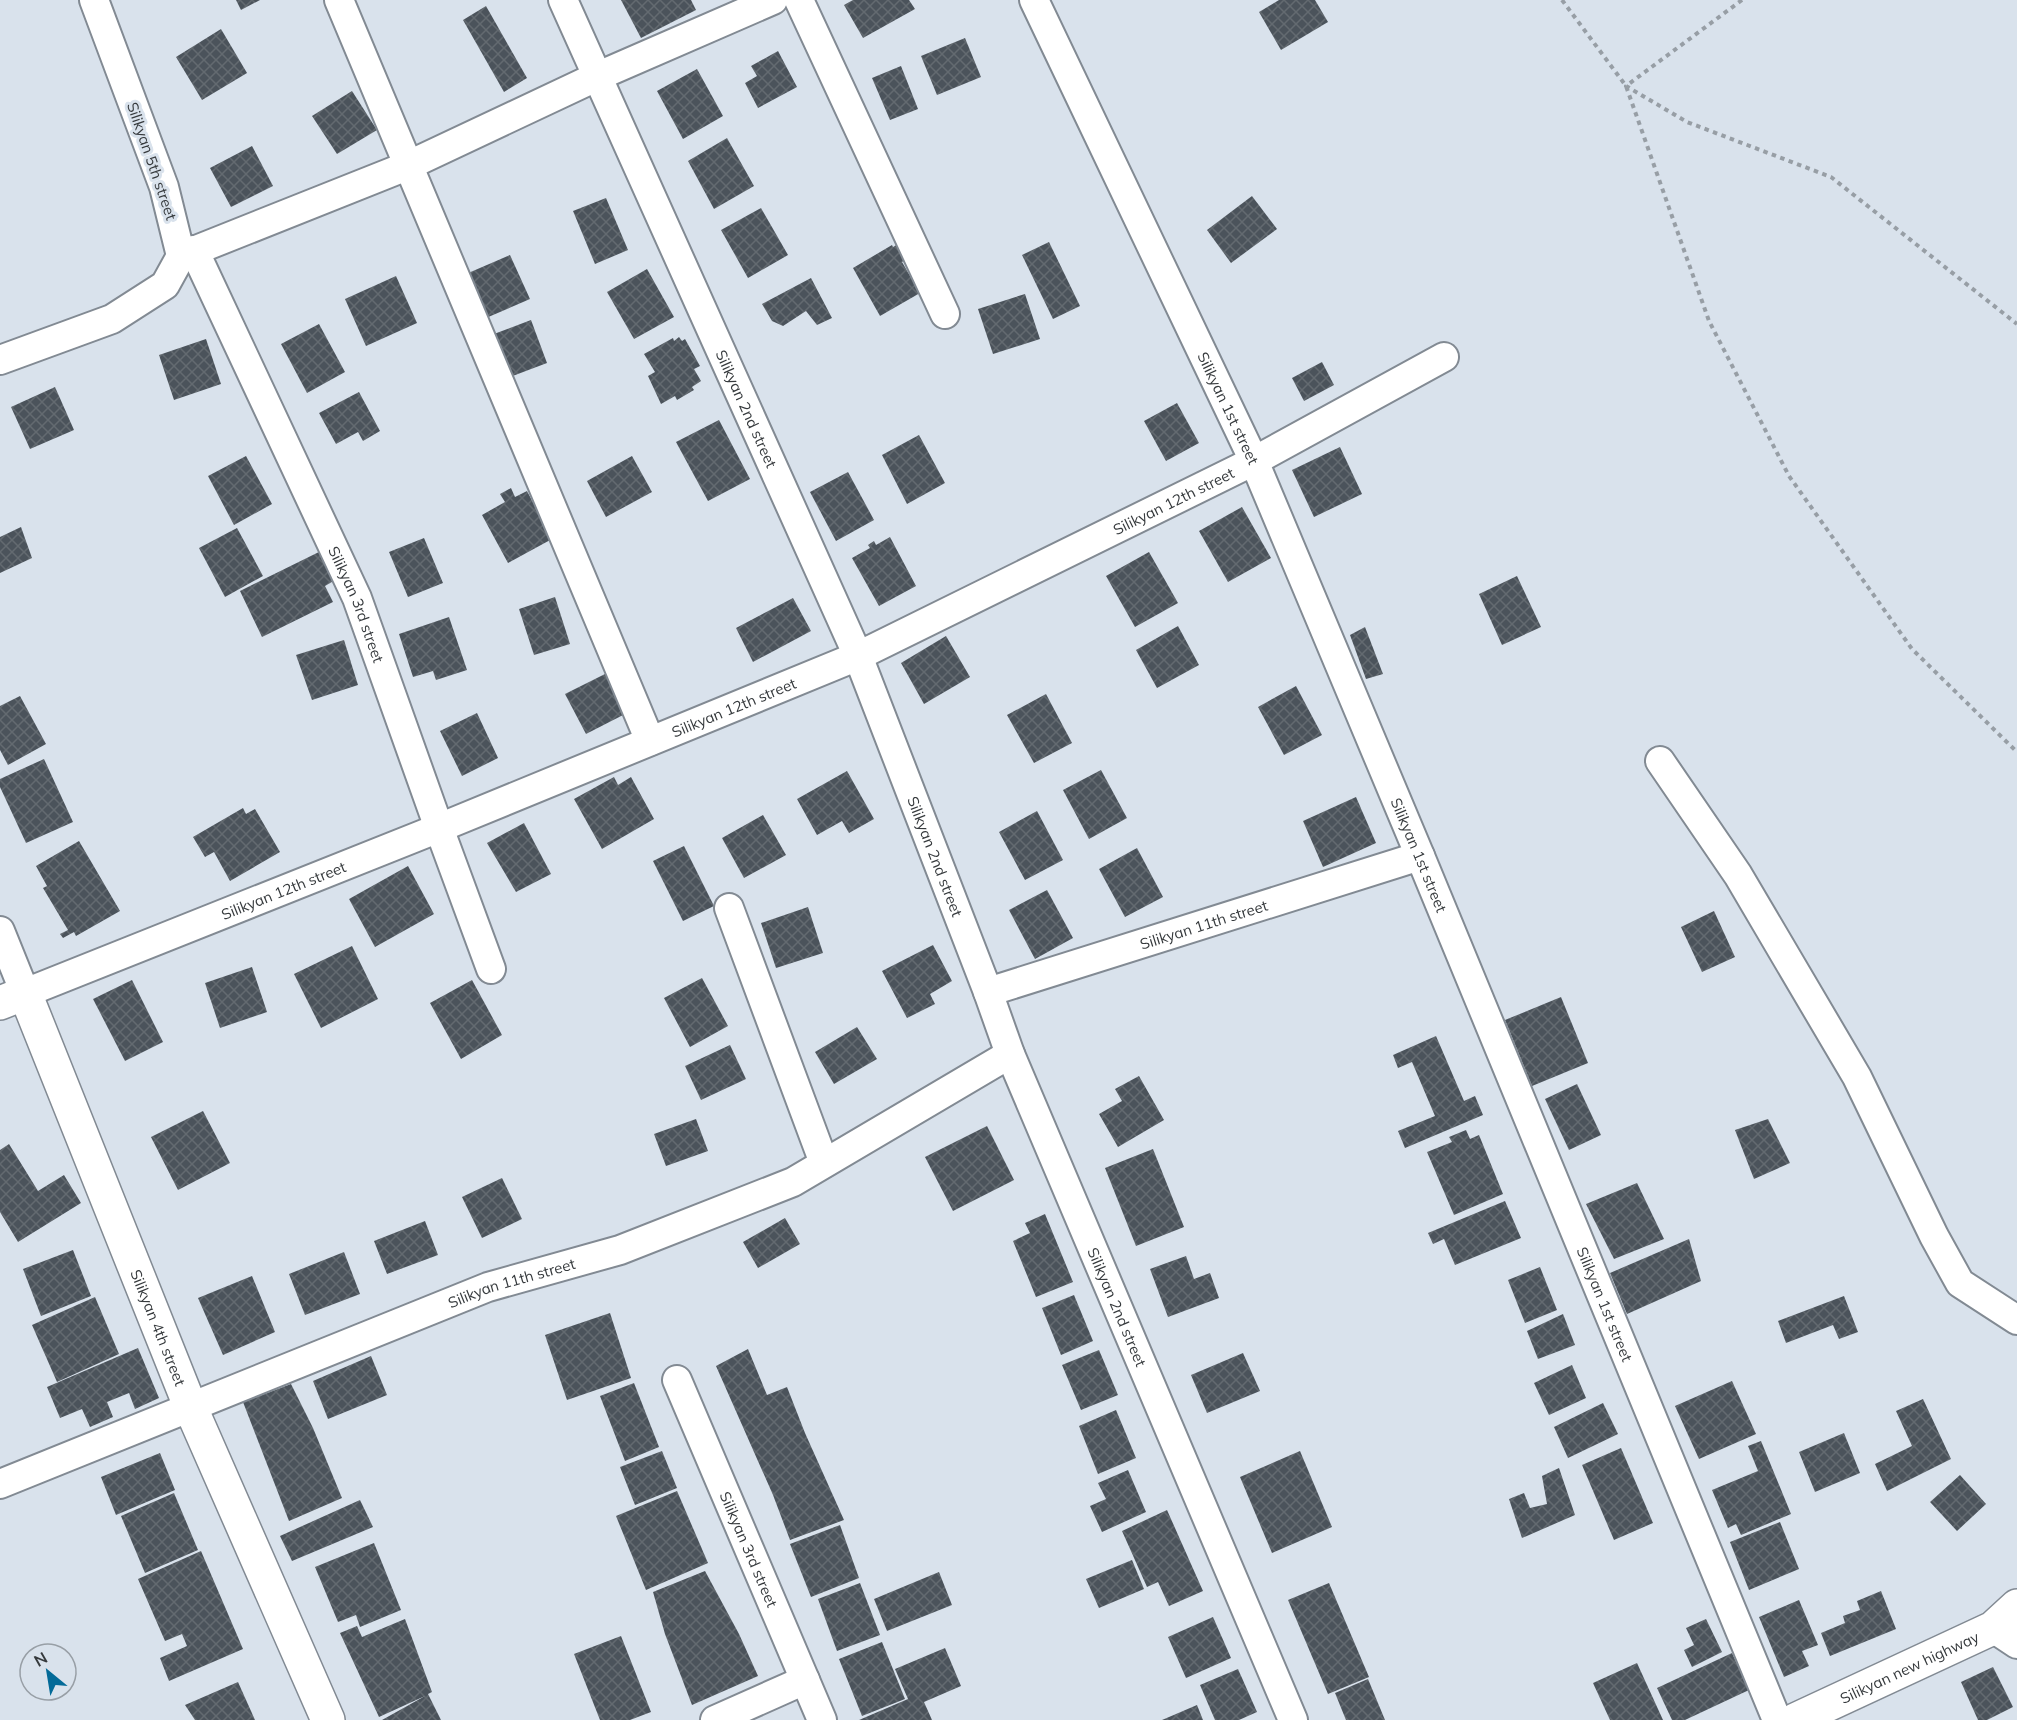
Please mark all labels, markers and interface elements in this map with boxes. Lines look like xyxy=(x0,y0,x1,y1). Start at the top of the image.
street label: Silikyan 5th street xyxy=(123,99,181,223)
street label: Silikyan 2nd street xyxy=(712,347,782,471)
street label: Silikyan 1st street xyxy=(1194,349,1264,467)
street label: Silikyan 12th street xyxy=(1110,463,1237,539)
street label: Silikyan 3rd street xyxy=(325,543,389,665)
street label: Silikyan 12th street xyxy=(669,673,799,741)
street label: Silikyan 2nd street xyxy=(904,793,967,919)
street label: Silikyan 1st street xyxy=(1387,795,1452,915)
street label: Silikyan 12th street xyxy=(218,857,349,923)
street label: Silikyan 11th street xyxy=(1137,895,1270,953)
street label: Silikyan 2nd street xyxy=(1084,1244,1151,1369)
street label: Silikyan 1st street xyxy=(1573,1244,1637,1364)
street label: Silikyan 11th street xyxy=(445,1254,577,1312)
street label: Silikyan 4th street xyxy=(127,1266,190,1388)
street label: Silikyan 3rd street xyxy=(716,1488,782,1610)
street label: Silikyan new highway xyxy=(1837,1626,1982,1707)
north arrow xyxy=(18,1642,78,1702)
text: N xyxy=(30,1647,51,1671)

